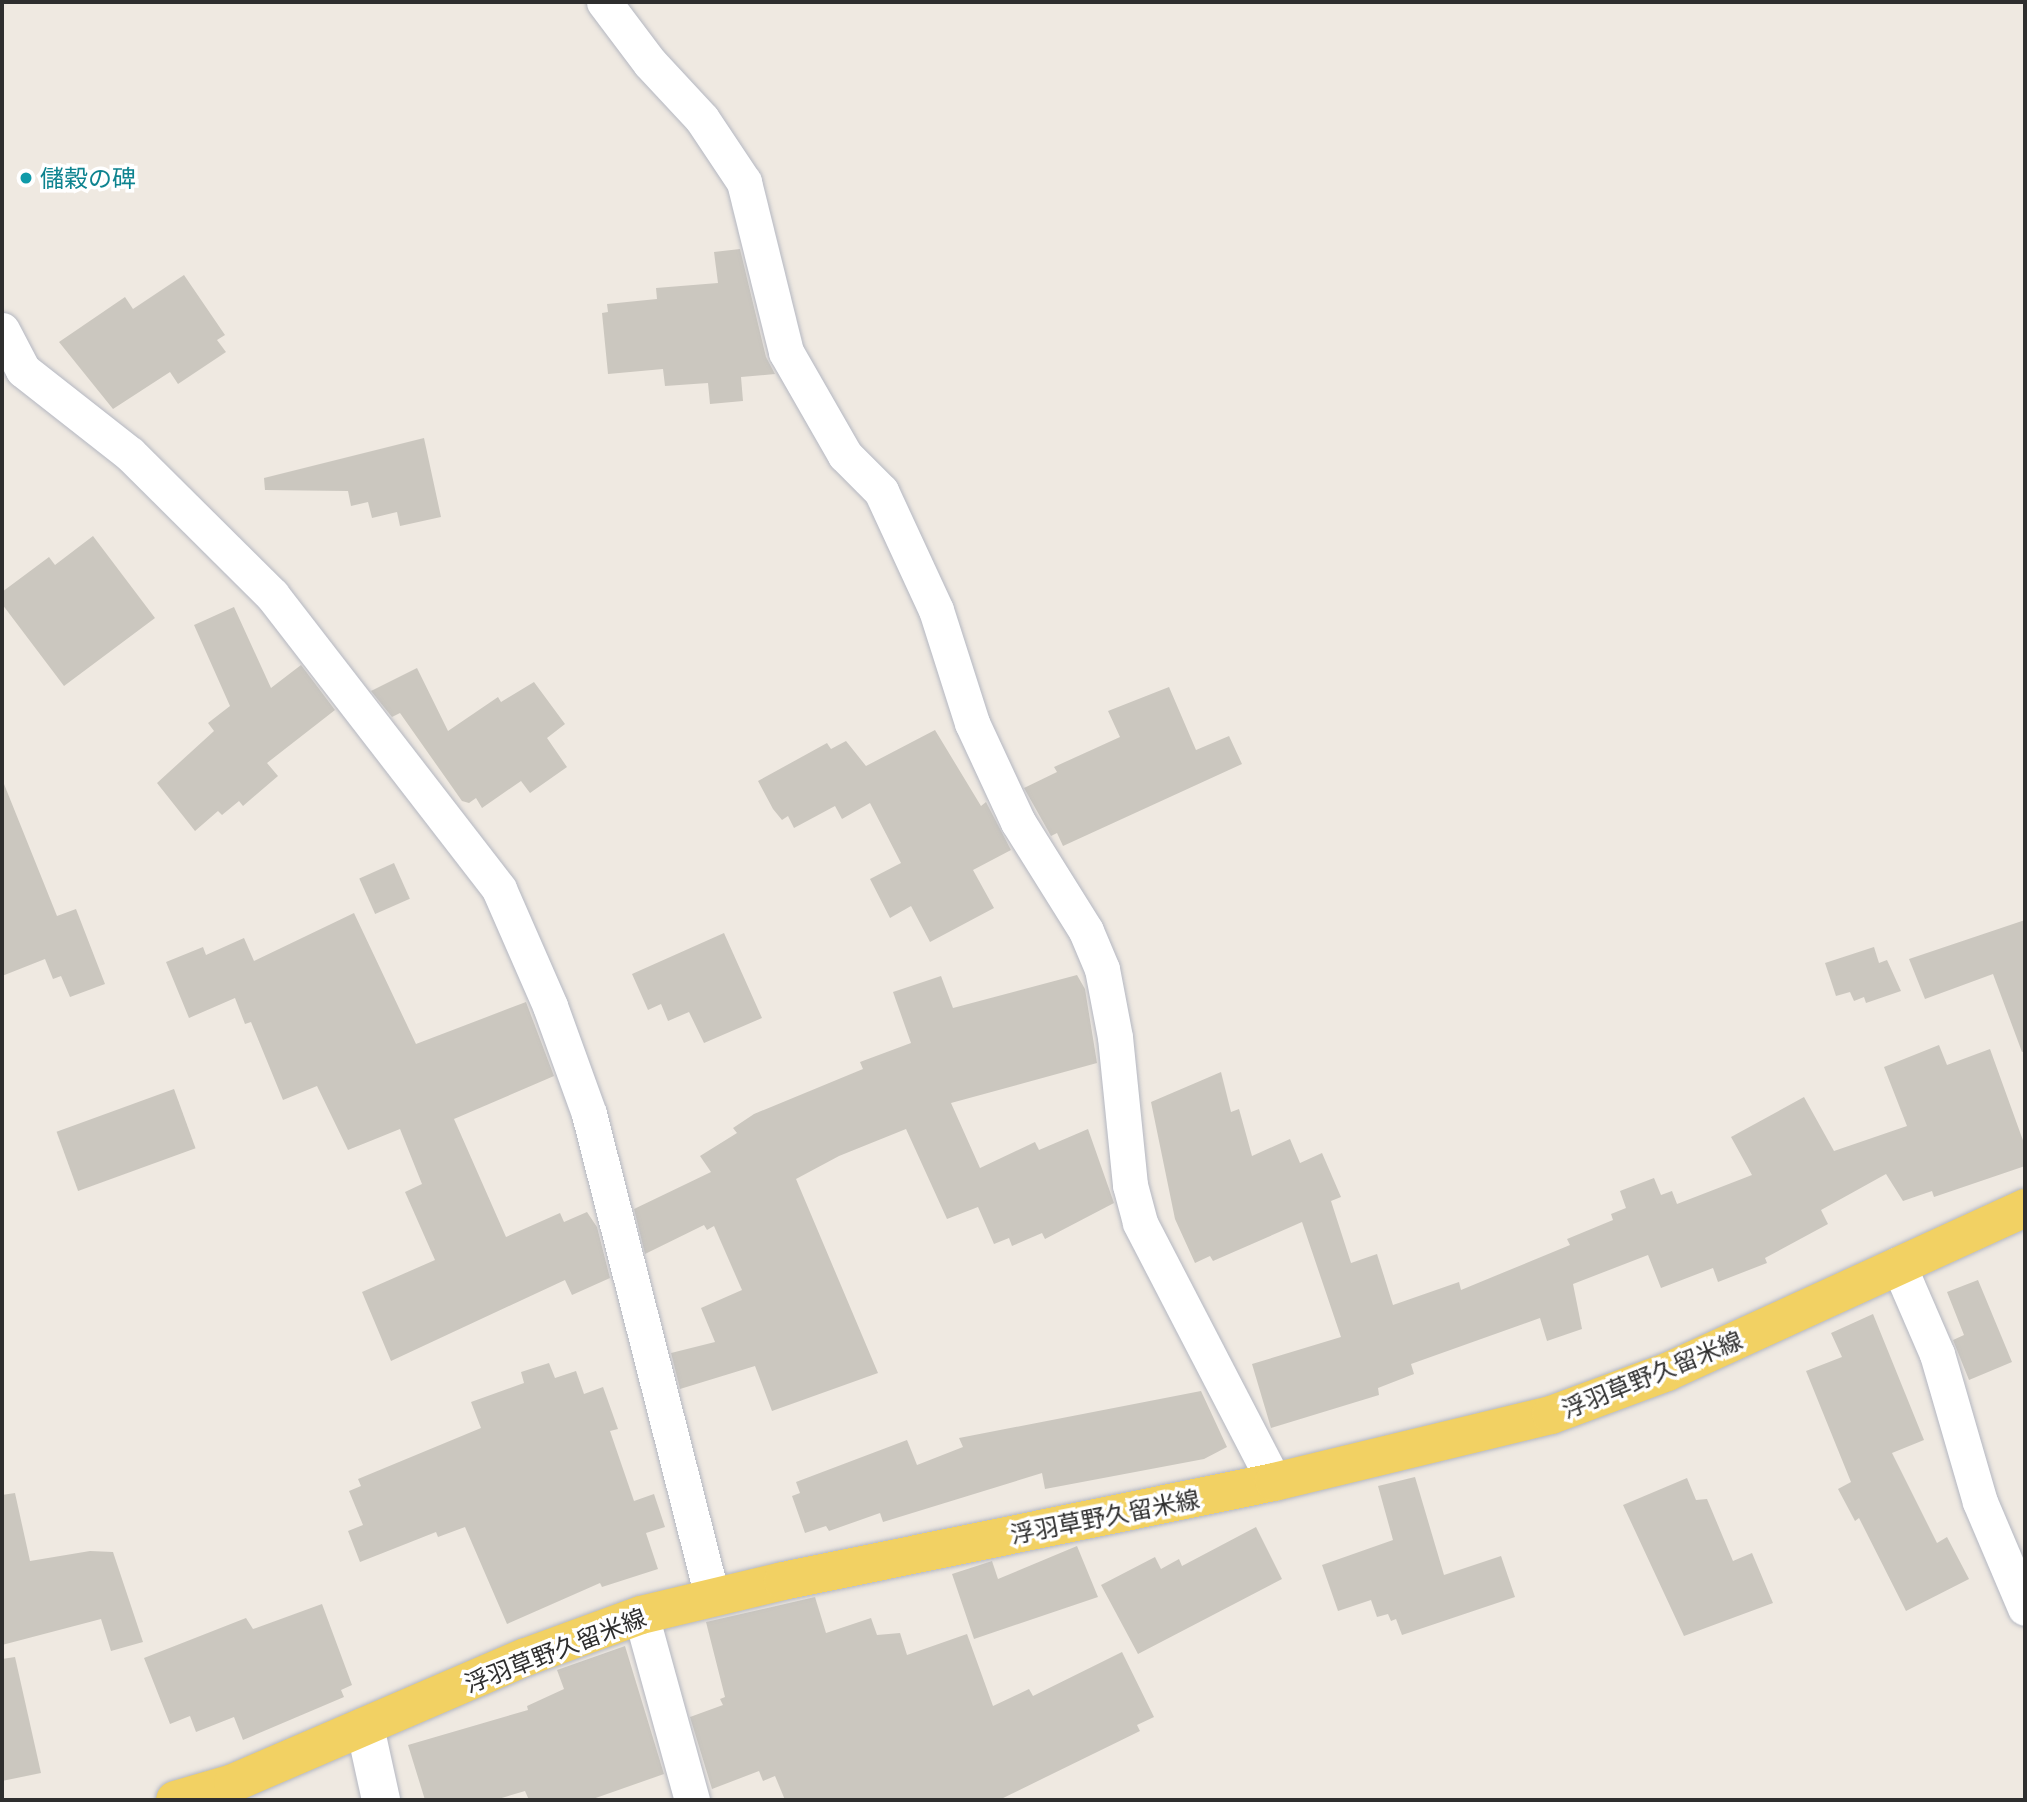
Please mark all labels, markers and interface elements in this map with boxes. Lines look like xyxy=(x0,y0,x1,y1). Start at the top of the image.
place label: 儲穀の碑 xyxy=(40,164,136,192)
marker: 儲穀の碑 xyxy=(18,170,34,186)
street label: 浮羽草野久留米線 xyxy=(1558,1325,1746,1423)
street label: 浮羽草野久留米線 xyxy=(1008,1484,1202,1548)
street label: 浮羽草野久留米線 xyxy=(460,1602,650,1698)

